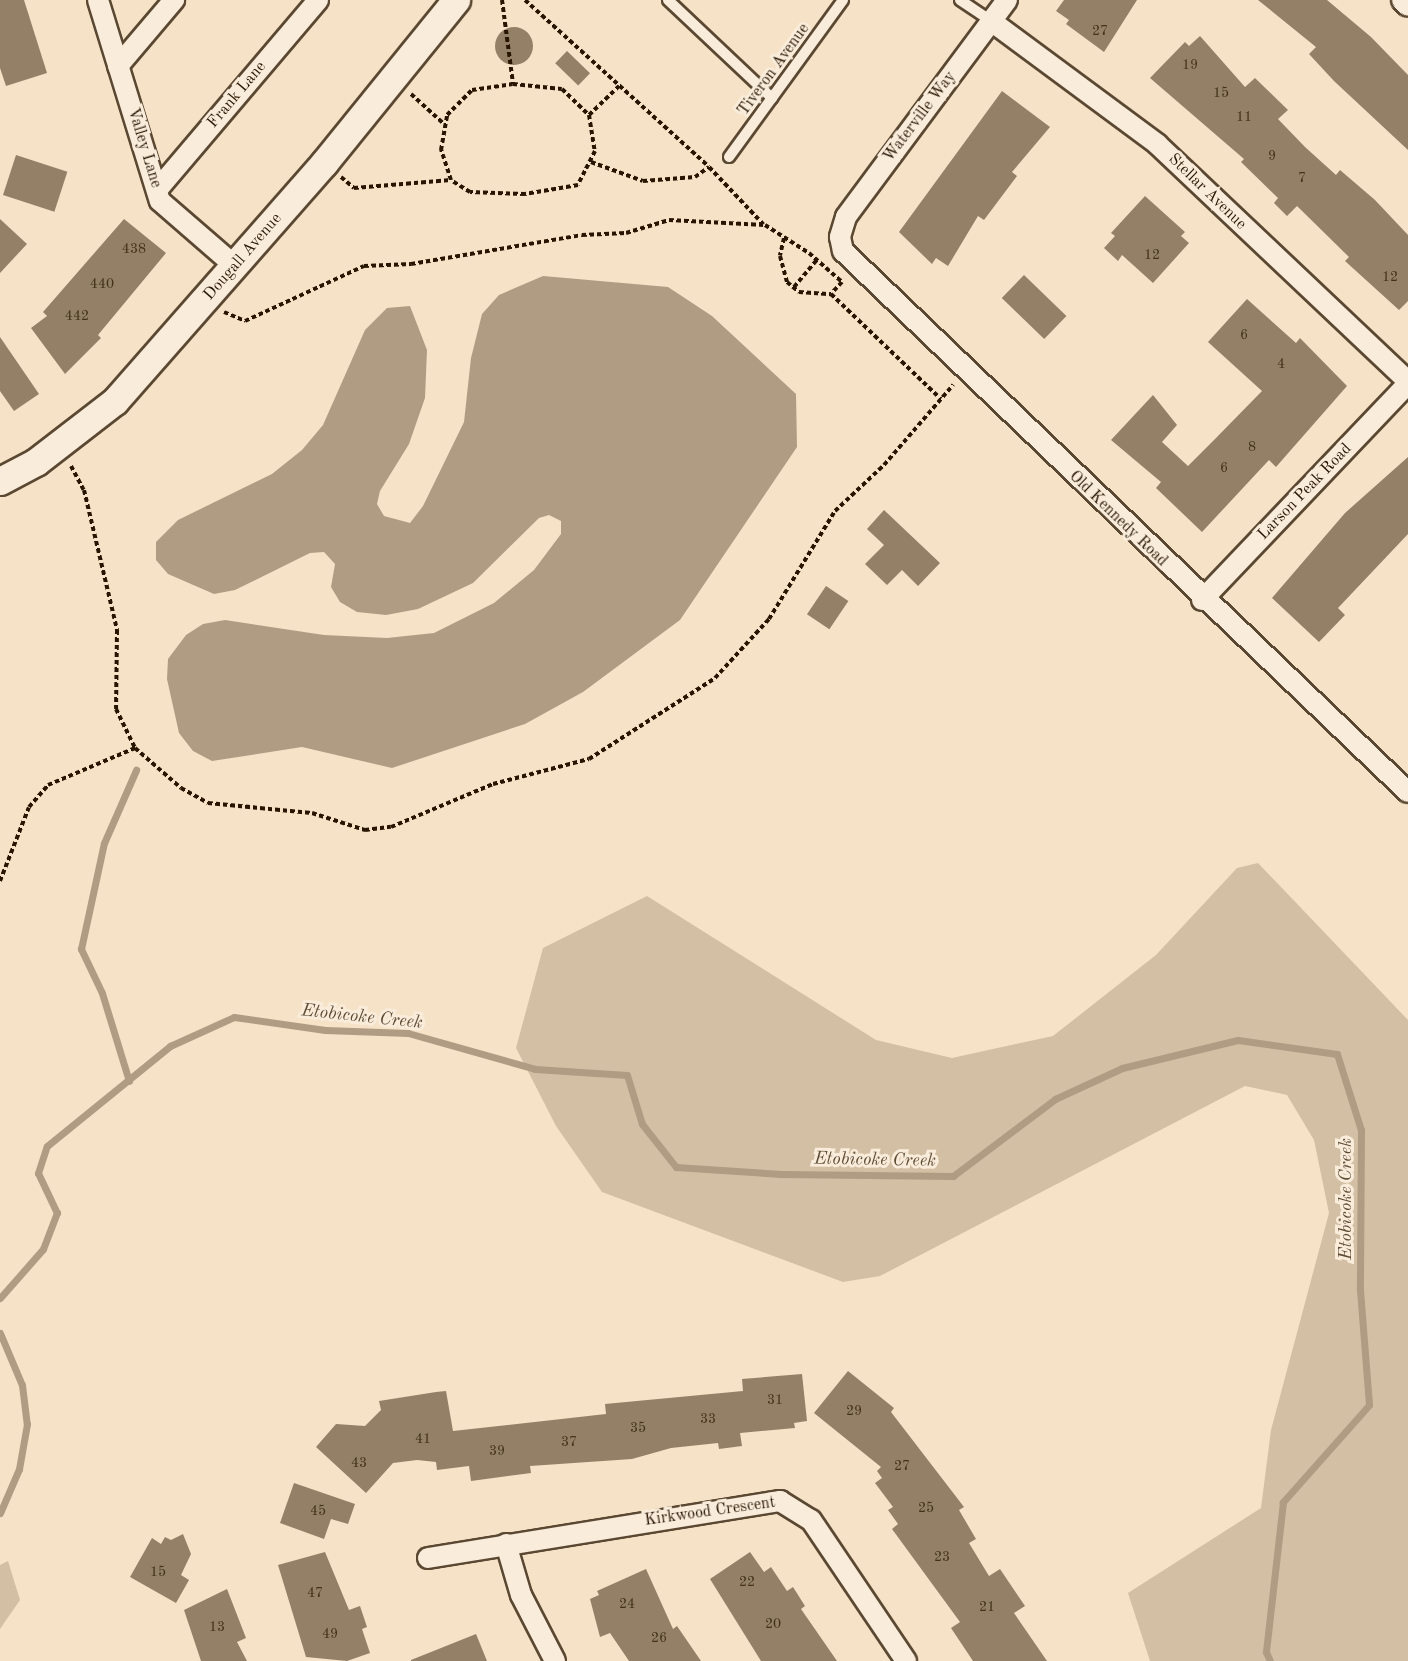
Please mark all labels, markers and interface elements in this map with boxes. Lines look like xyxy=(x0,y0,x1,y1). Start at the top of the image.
street label: Tiveron Avenue xyxy=(734,20,814,120)
house number: 27 xyxy=(1092,23,1108,39)
house number: 19 xyxy=(1182,57,1198,73)
street label: Frank Lane xyxy=(204,58,270,132)
street label: Waterville Way xyxy=(880,68,960,166)
house number: 15 xyxy=(1213,85,1229,101)
street label: Valley Lane xyxy=(123,106,165,190)
house number: 11 xyxy=(1236,109,1252,125)
house number: 9 xyxy=(1268,148,1276,164)
street label: Stellar Avenue xyxy=(1164,150,1250,234)
house number: 7 xyxy=(1298,170,1306,186)
street label: Dougall Avenue xyxy=(200,209,286,305)
house number: 438 xyxy=(122,241,146,257)
house number: 12 xyxy=(1144,247,1160,263)
house number: 12 xyxy=(1382,269,1398,285)
house number: 440 xyxy=(90,276,114,292)
house number: 442 xyxy=(65,308,89,324)
house number: 6 xyxy=(1240,327,1248,343)
house number: 4 xyxy=(1277,356,1285,372)
house number: 8 xyxy=(1248,439,1256,455)
street label: Larson Peak Road xyxy=(1254,440,1356,544)
house number: 6 xyxy=(1220,460,1228,476)
street label: Old Kennedy Road xyxy=(1065,467,1171,571)
water label: Etobicoke Creek xyxy=(300,1000,424,1034)
water label: Etobicoke Creek xyxy=(1335,1138,1357,1260)
water label: Etobicoke Creek xyxy=(814,1148,936,1172)
house number: 31 xyxy=(767,1392,783,1408)
house number: 29 xyxy=(846,1403,862,1419)
house number: 33 xyxy=(700,1411,716,1427)
house number: 35 xyxy=(630,1420,646,1436)
house number: 41 xyxy=(415,1431,431,1447)
house number: 37 xyxy=(561,1434,577,1450)
house number: 39 xyxy=(489,1443,505,1459)
house number: 43 xyxy=(351,1455,367,1471)
house number: 27 xyxy=(894,1458,910,1474)
street label: Kirkwood Crescent xyxy=(643,1493,777,1531)
house number: 25 xyxy=(918,1500,934,1516)
house number: 45 xyxy=(310,1503,326,1519)
house number: 23 xyxy=(934,1549,950,1565)
house number: 15 xyxy=(150,1564,166,1580)
house number: 22 xyxy=(739,1574,755,1590)
house number: 47 xyxy=(307,1585,323,1601)
house number: 24 xyxy=(619,1596,635,1612)
house number: 21 xyxy=(979,1599,995,1615)
house number: 20 xyxy=(765,1616,781,1632)
house number: 13 xyxy=(209,1619,225,1635)
house number: 49 xyxy=(322,1626,338,1642)
house number: 26 xyxy=(651,1630,667,1646)

